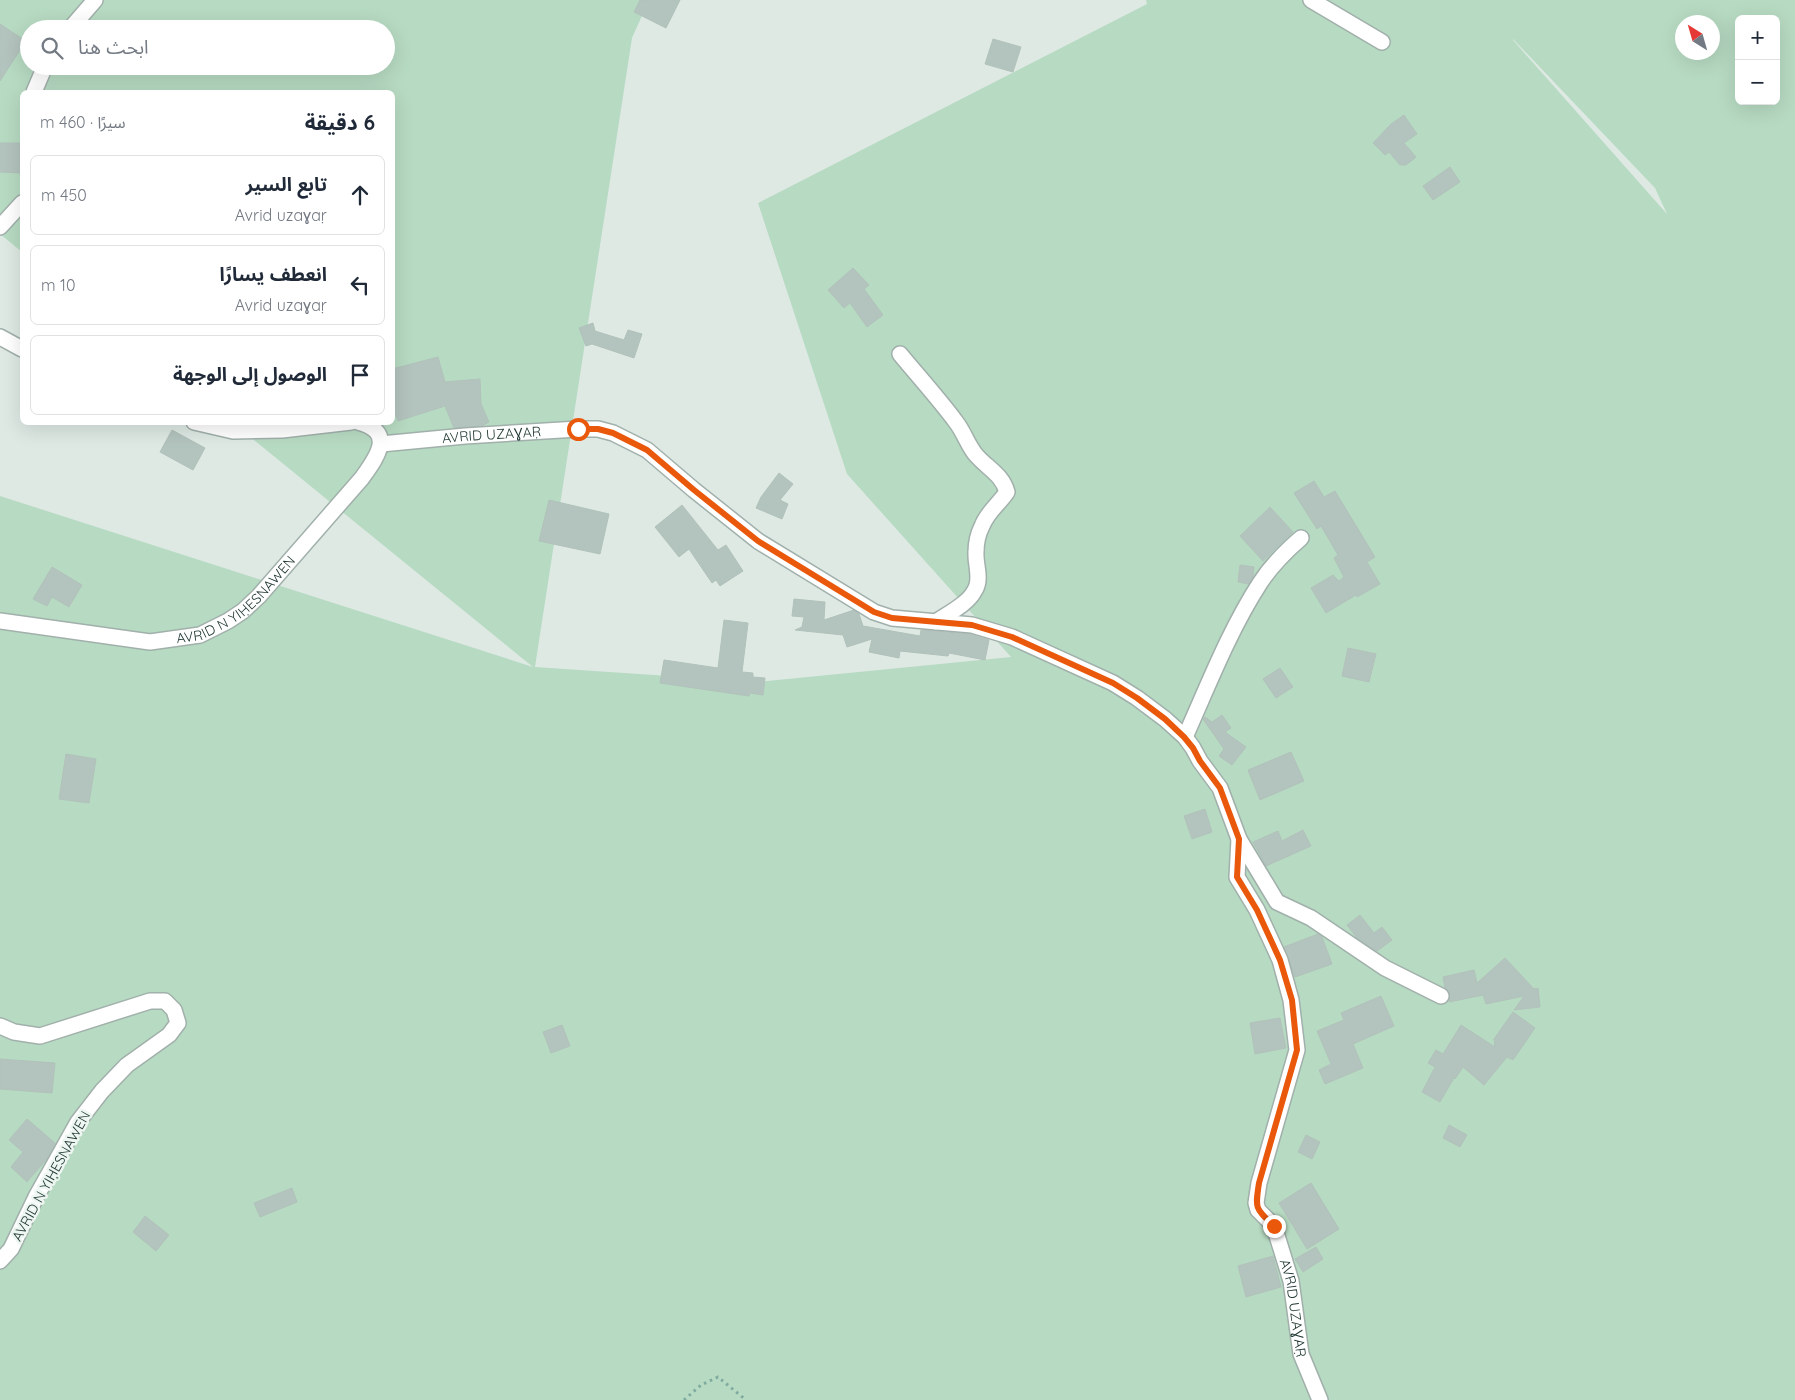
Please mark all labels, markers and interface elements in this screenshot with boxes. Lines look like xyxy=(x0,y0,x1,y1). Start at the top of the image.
north arrow xyxy=(1675,15,1720,60)
map controls xyxy=(1735,15,1780,105)
button: + xyxy=(1735,15,1780,60)
search box xyxy=(20,20,395,75)
icon: search xyxy=(38,34,66,62)
text: ابحث هنا xyxy=(78,35,149,59)
button: − xyxy=(1735,60,1780,105)
text: 6 دقيقة xyxy=(305,109,375,135)
text: سيرًا · 460 m xyxy=(40,112,126,132)
text: تابع السير xyxy=(245,172,327,196)
icon: ahead xyxy=(346,181,374,209)
text: 450 m xyxy=(41,185,87,205)
text: Avrid uzaɣaṛ xyxy=(235,205,327,225)
text: انعطف يسارًا xyxy=(220,262,327,286)
icon: left xyxy=(346,271,374,299)
text: 10 m xyxy=(41,275,75,295)
text: Avrid uzaɣaṛ xyxy=(235,295,327,315)
icon: arrive xyxy=(346,361,374,389)
text: الوصول إلى الوجهة xyxy=(173,362,327,386)
route start xyxy=(567,418,590,441)
street label: AVRID UZAƔAṚ xyxy=(441,422,542,447)
street label: AVRID N YIḤESNAWEN xyxy=(175,552,299,647)
street label: AVRID N YIḤESNAWEN xyxy=(8,1108,94,1244)
route end xyxy=(1263,1215,1286,1238)
street label: AVRID UZAƔAṚ xyxy=(1276,1257,1310,1358)

